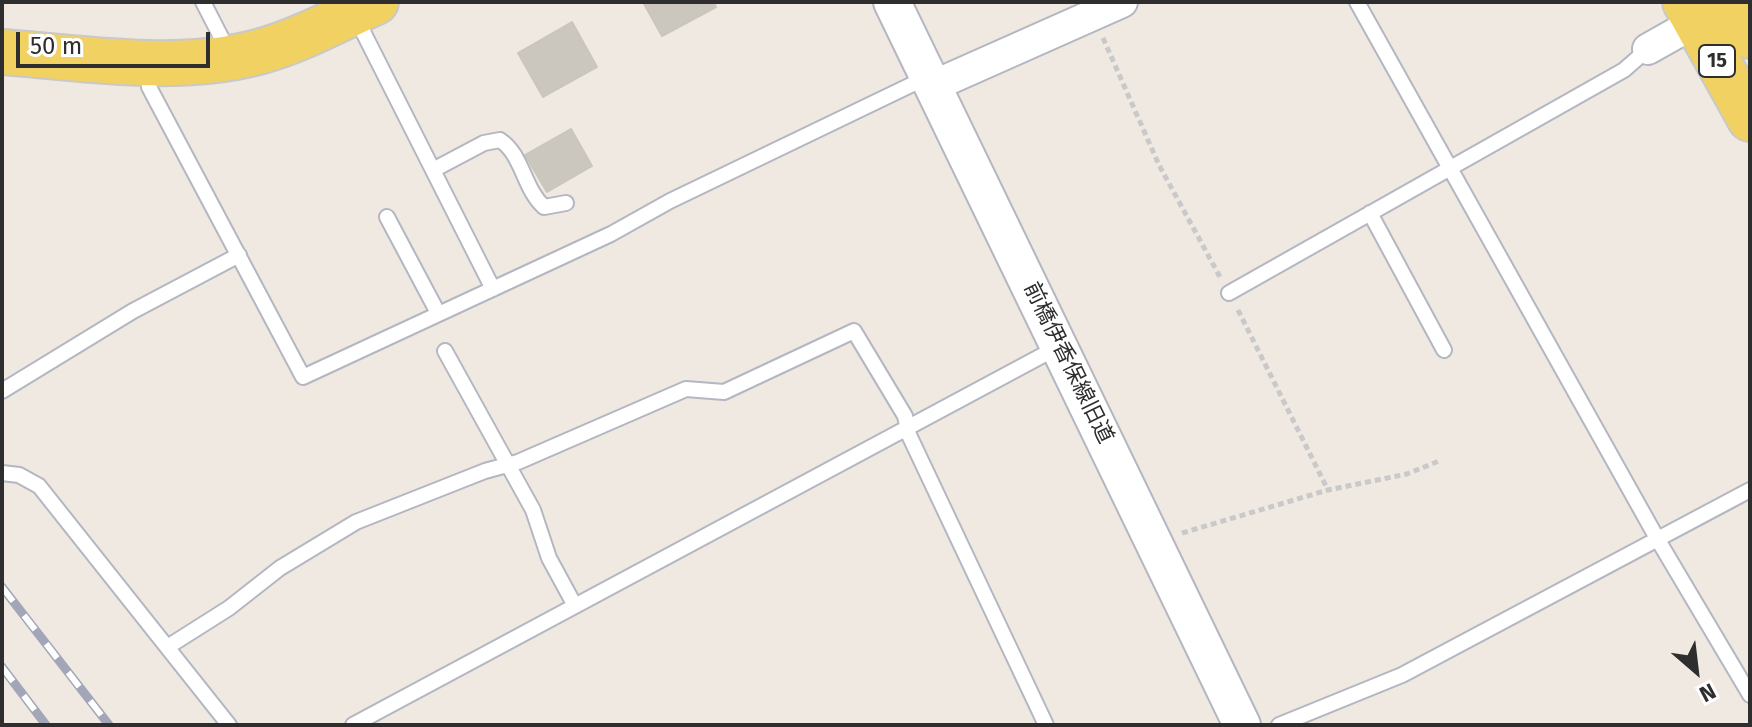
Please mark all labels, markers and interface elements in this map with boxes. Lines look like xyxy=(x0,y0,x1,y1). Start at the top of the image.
scale bar xyxy=(20,16,214,66)
text: 50 m xyxy=(30,32,82,60)
road number: 15 xyxy=(1699,45,1735,77)
street label: 前橋伊香保線旧道 xyxy=(1018,278,1118,448)
north arrow xyxy=(1656,631,1736,711)
text: N xyxy=(1695,677,1720,708)

